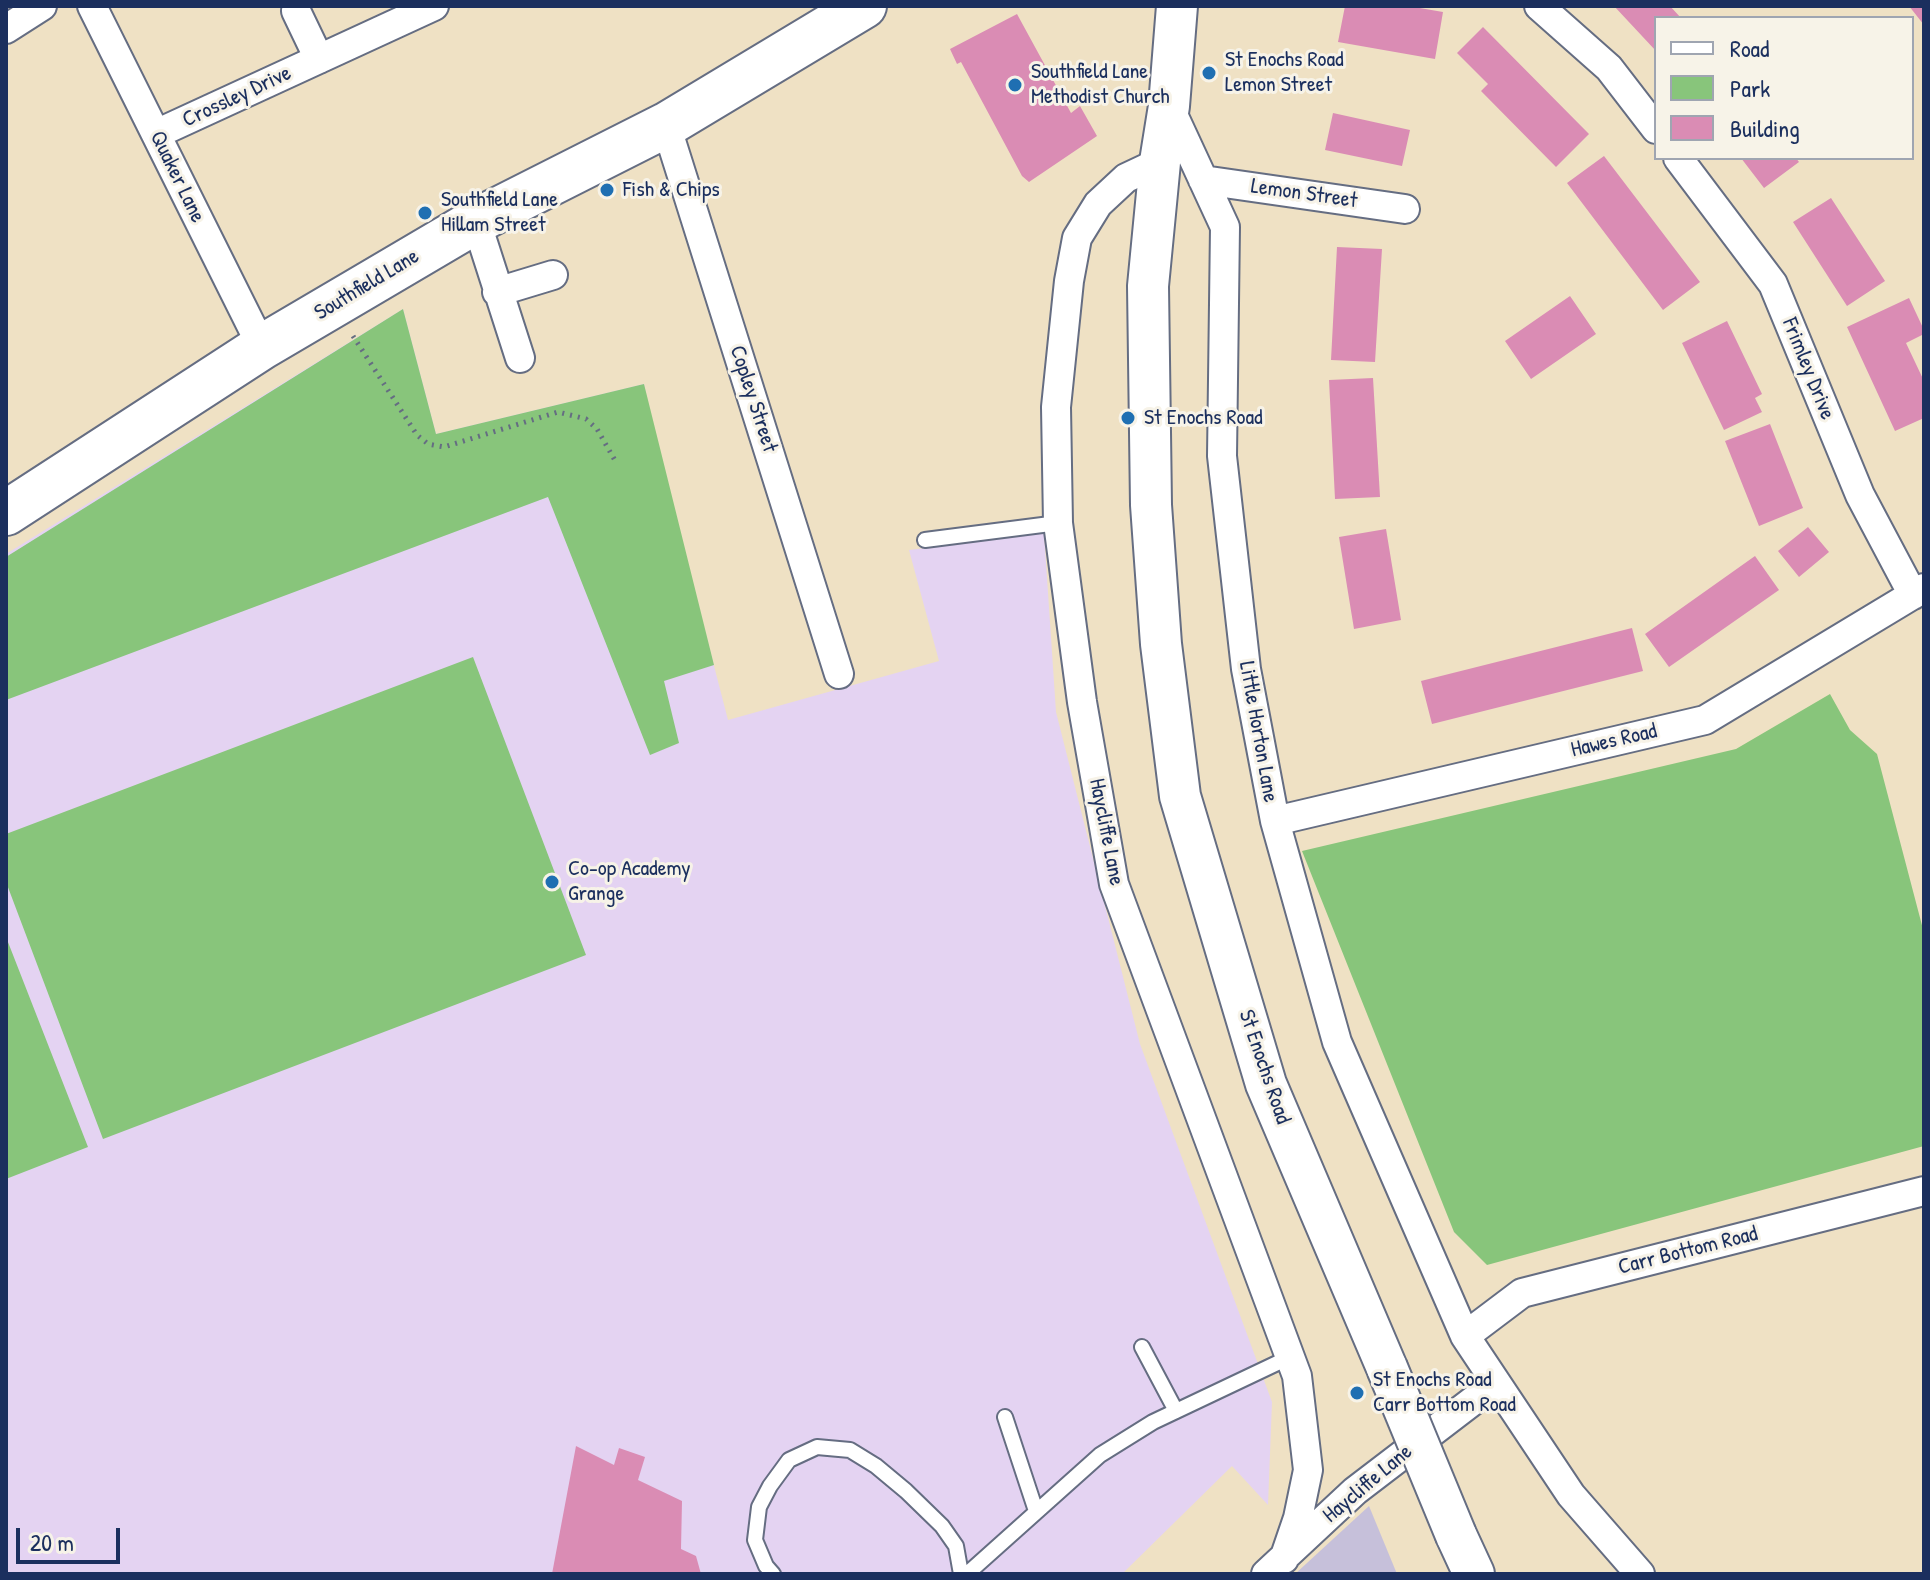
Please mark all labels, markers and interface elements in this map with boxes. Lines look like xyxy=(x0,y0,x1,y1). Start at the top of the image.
legend xyxy=(1654,16,1914,160)
text: Road xyxy=(1730,32,1769,64)
place label: St Enochs Road Lemon Street xyxy=(1225,47,1344,98)
place label: Southfield Lane Methodist Church xyxy=(1031,59,1169,110)
street label: Crossley Drive xyxy=(179,60,295,134)
marker: St Enochs Road Lemon Street xyxy=(1200,64,1218,82)
text: Park xyxy=(1730,72,1770,104)
marker: Southfield Lane Methodist Church xyxy=(1006,76,1024,94)
text: Building xyxy=(1730,112,1800,144)
street label: Quaker Lane xyxy=(143,127,211,227)
street label: Lemon Street xyxy=(1249,173,1359,215)
place label: Fish & Chips xyxy=(623,177,720,203)
marker: Fish & Chips xyxy=(598,181,616,199)
place label: Southfield Lane Hillam Street xyxy=(441,187,558,238)
marker: Southfield Lane Hillam Street xyxy=(416,204,434,222)
street label: Southfield Lane xyxy=(310,244,424,326)
street label: Frimley Drive xyxy=(1776,314,1840,424)
street label: Copley Street xyxy=(723,342,783,456)
place label: St Enochs Road xyxy=(1144,405,1263,431)
marker: St Enochs Road xyxy=(1119,409,1137,427)
street label: Little Horton Lane xyxy=(1233,660,1283,804)
street label: Hawes Road xyxy=(1568,718,1660,764)
street label: Haycliffe Lane xyxy=(1083,776,1129,888)
place label: Co-op Academy Grange xyxy=(568,856,691,908)
marker: Co-op Academy Grange xyxy=(543,873,561,891)
street label: St Enochs Road xyxy=(1232,1007,1296,1127)
street label: Carr Bottom Road xyxy=(1616,1221,1760,1281)
place label: St Enochs Road Carr Bottom Road xyxy=(1373,1367,1516,1418)
marker: St Enochs Road Carr Bottom Road xyxy=(1348,1384,1366,1402)
street label: Haycliffe Lane xyxy=(1318,1439,1418,1529)
scale bar xyxy=(20,1512,124,1562)
text: 20 m xyxy=(30,1526,74,1558)

